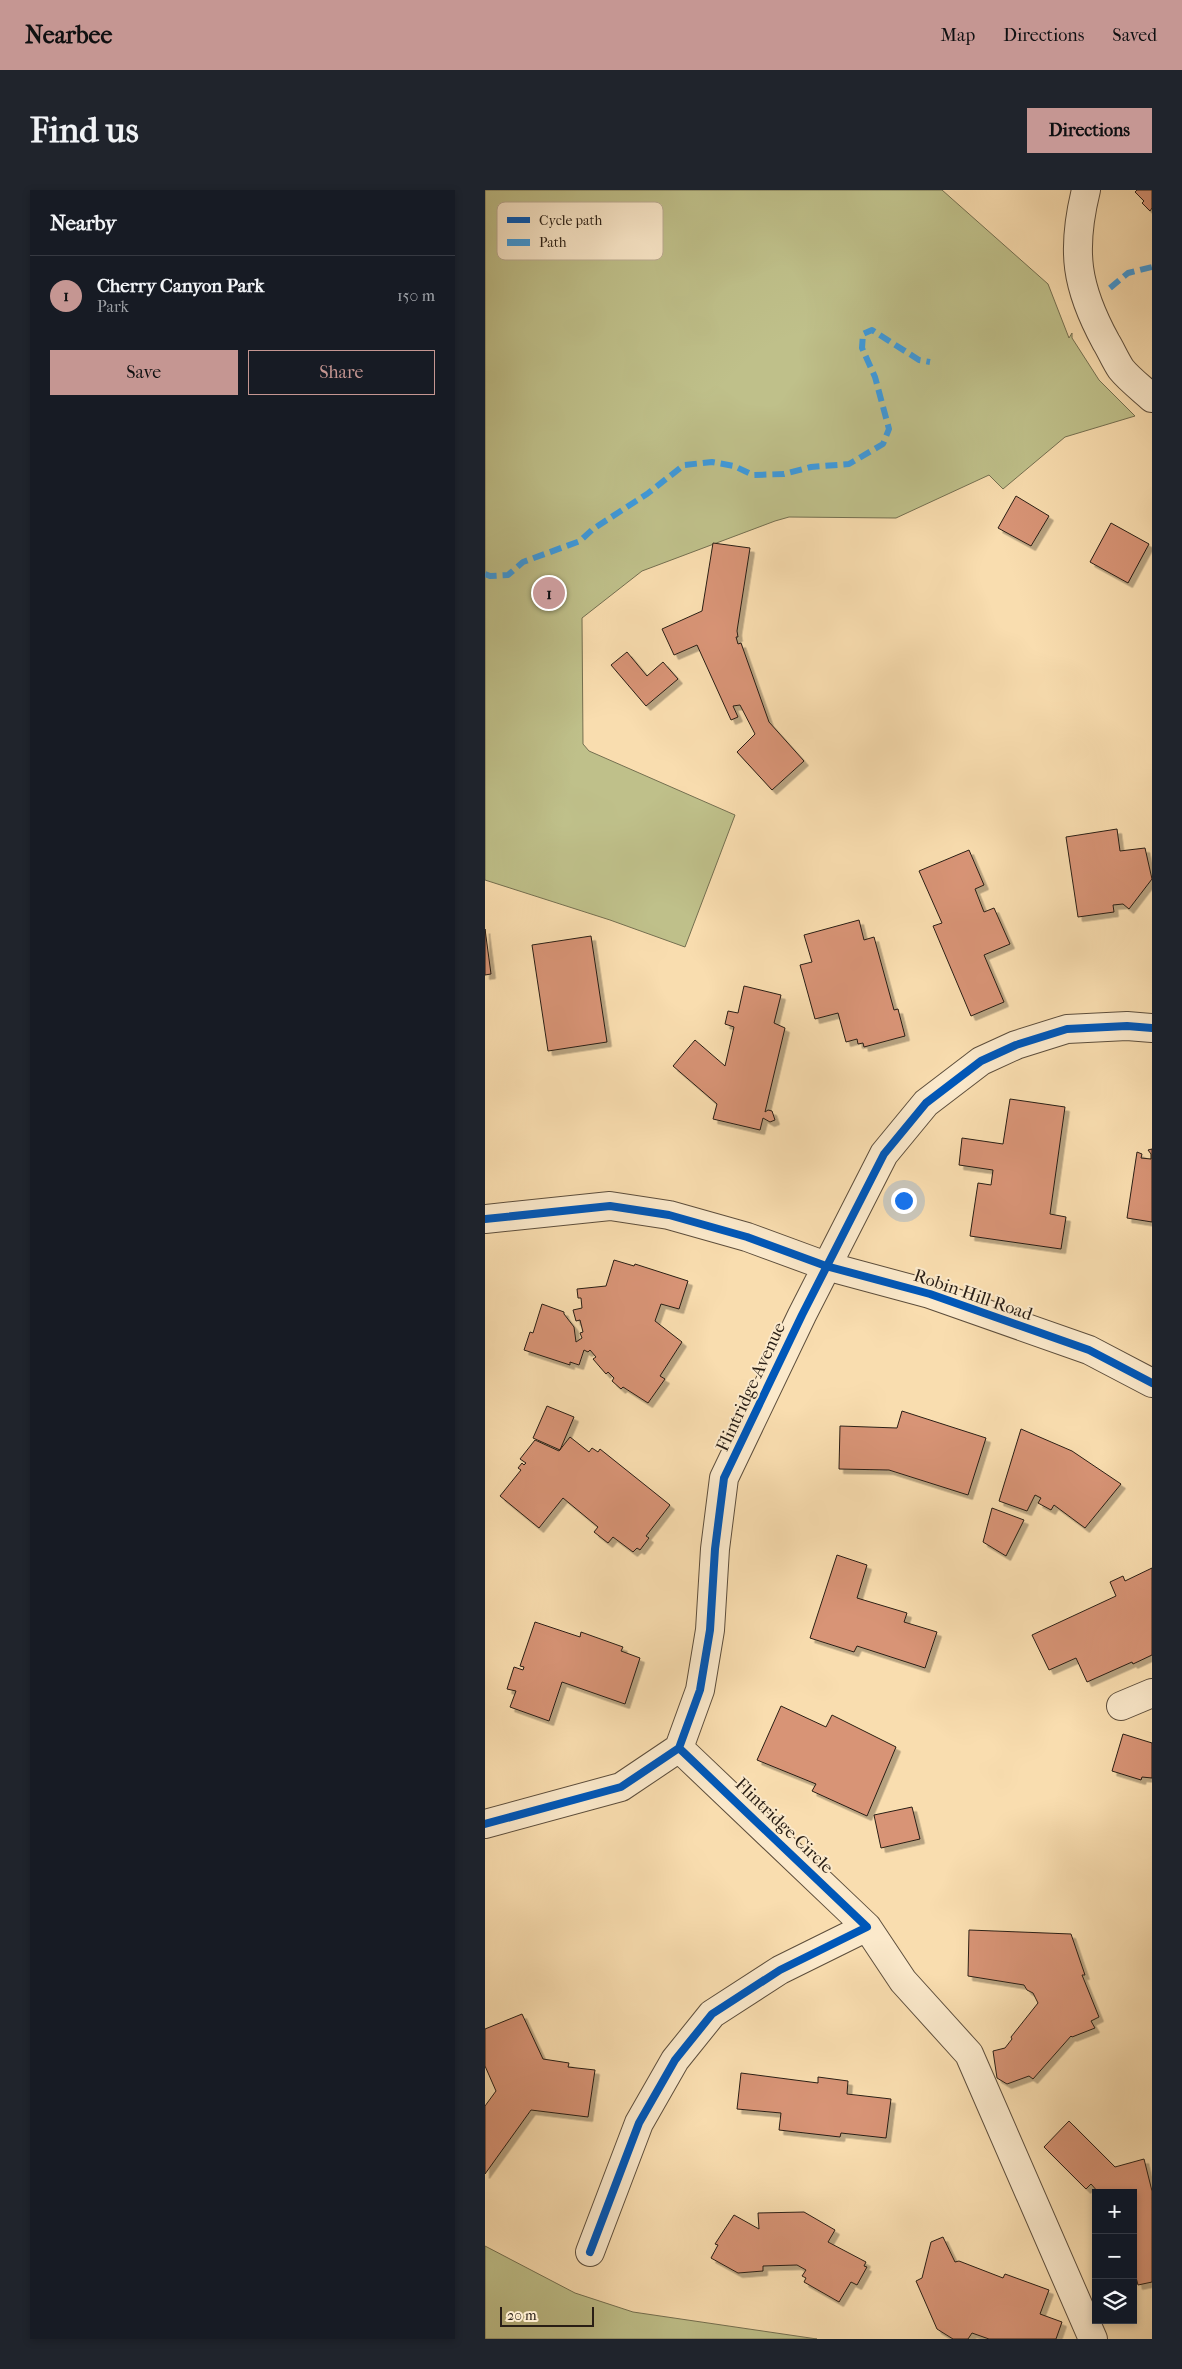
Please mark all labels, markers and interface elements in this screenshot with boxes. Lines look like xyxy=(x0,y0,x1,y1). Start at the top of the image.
text: Nearbee xyxy=(25,21,112,49)
text: Map xyxy=(941,25,975,46)
text: Directions xyxy=(1003,25,1084,46)
text: Saved xyxy=(1112,25,1157,46)
button: Directions xyxy=(1027,108,1152,153)
text: Find us xyxy=(30,110,139,151)
legend xyxy=(497,202,663,260)
text: Nearby xyxy=(50,211,116,235)
text: Cycle path xyxy=(539,212,603,229)
text: Path xyxy=(539,234,567,251)
text: Cherry Canyon Park xyxy=(97,275,264,297)
text: 1 xyxy=(63,286,69,305)
text: 150 m xyxy=(397,286,435,305)
text: Park xyxy=(97,297,129,316)
button: Save xyxy=(50,350,238,395)
button: Share xyxy=(248,350,435,395)
pin: 1 xyxy=(533,574,565,612)
your location xyxy=(891,1188,917,1214)
street label: Robin Hill Road xyxy=(911,1265,1035,1325)
street label: Flintridge Avenue xyxy=(712,1319,790,1455)
street label: Flintridge Circle xyxy=(731,1774,838,1878)
map controls xyxy=(1092,2189,1137,2324)
button: + xyxy=(1092,2189,1137,2234)
button: − xyxy=(1092,2234,1137,2279)
button: layers xyxy=(1092,2279,1137,2324)
scale bar xyxy=(500,2304,594,2327)
text: 20 m xyxy=(507,2307,537,2324)

